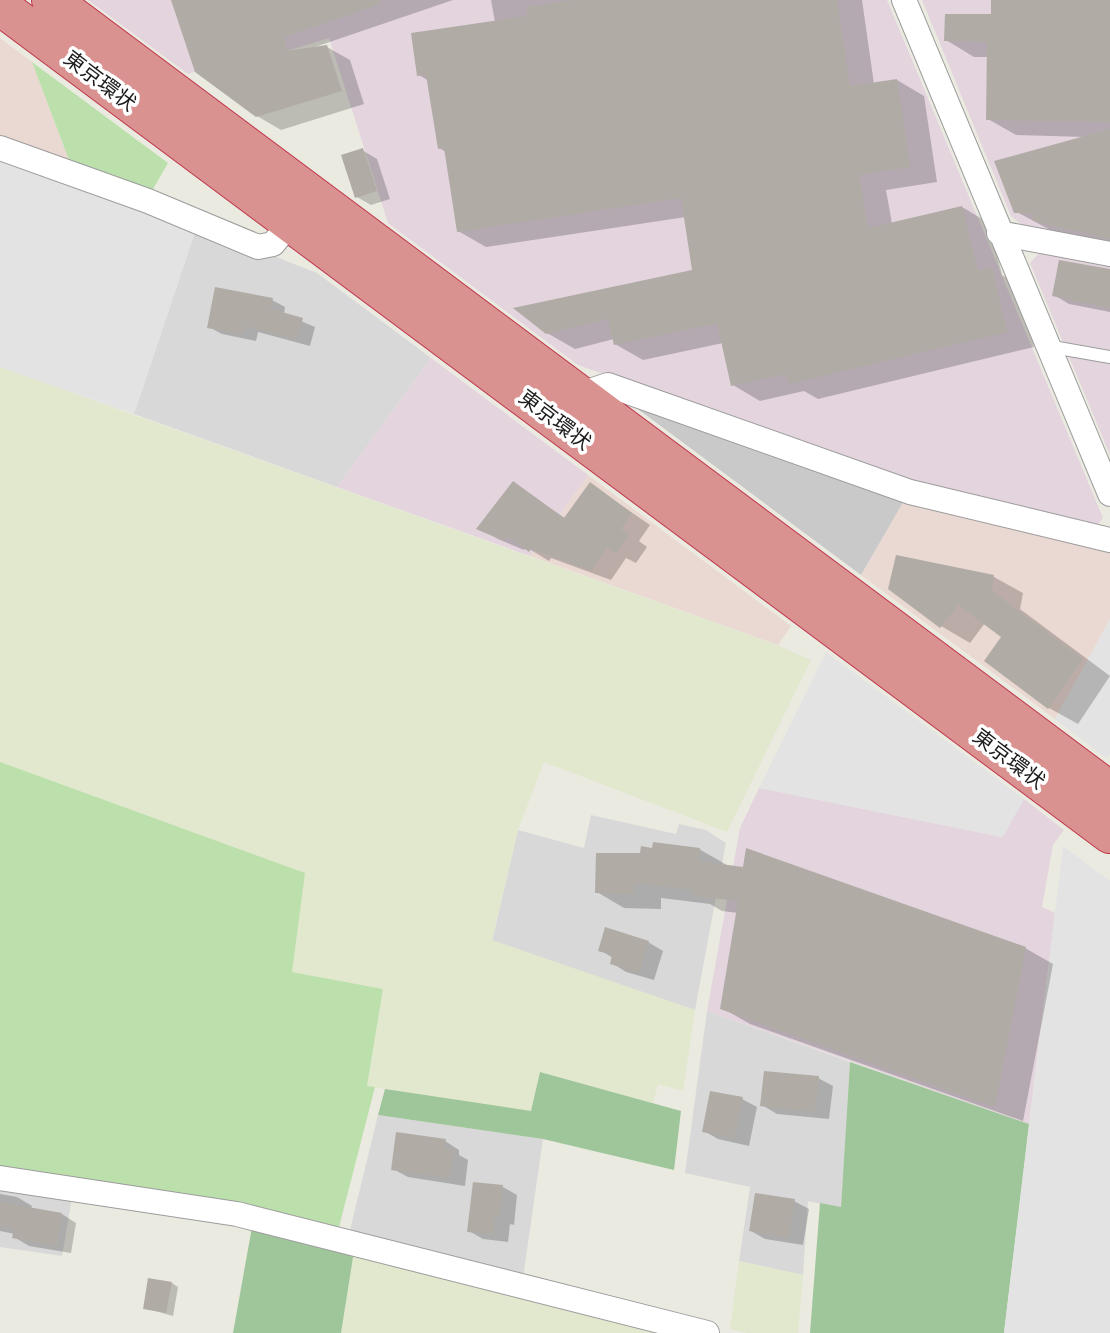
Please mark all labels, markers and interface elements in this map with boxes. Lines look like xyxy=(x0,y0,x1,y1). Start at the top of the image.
street label: 東京環状 xyxy=(59,45,141,116)
street label: 東京環状 xyxy=(514,384,596,455)
street label: 東京環状 xyxy=(968,723,1050,794)

